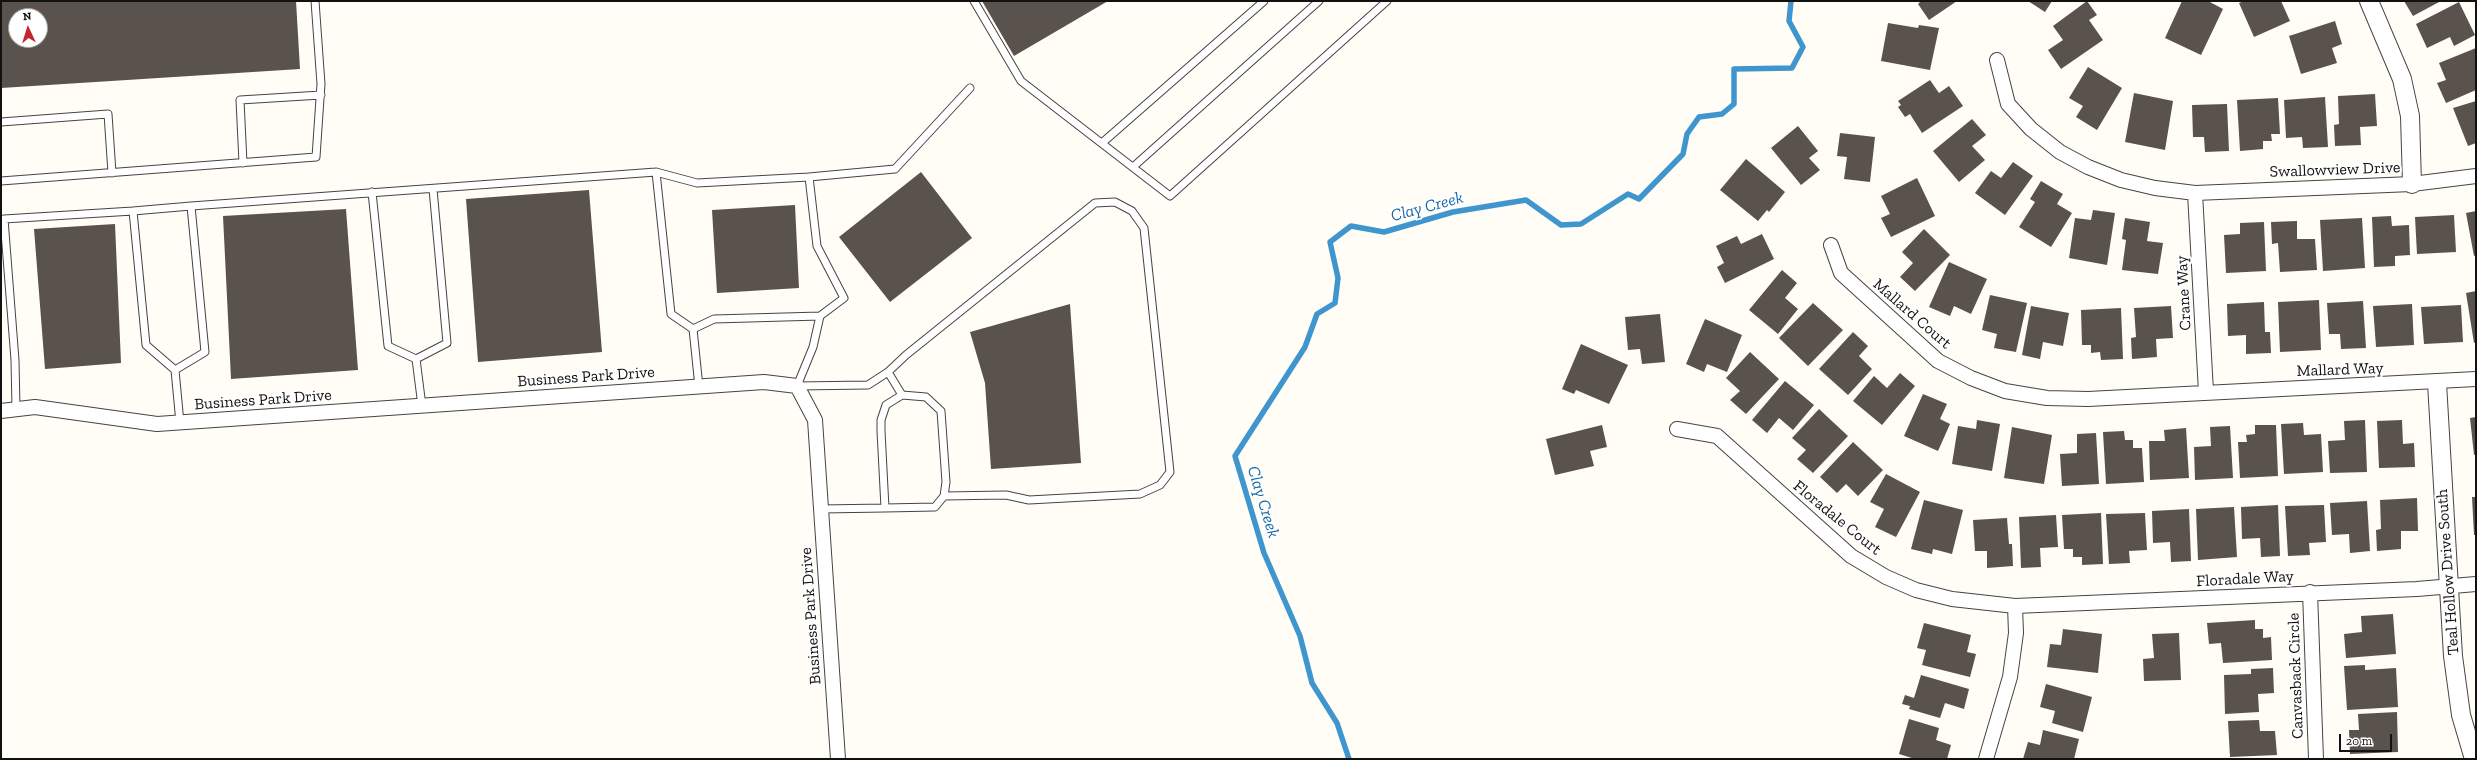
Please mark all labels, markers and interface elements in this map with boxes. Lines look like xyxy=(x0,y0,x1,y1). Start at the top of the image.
north arrow xyxy=(8,8,48,48)
text: N xyxy=(23,10,32,23)
street label: Swallowview Drive xyxy=(2269,158,2401,182)
water label: Clay Creek xyxy=(1389,188,1465,226)
street label: Crane Way xyxy=(2172,255,2196,331)
street label: Mallard Court xyxy=(1869,275,1955,353)
street label: Mallard Way xyxy=(2296,359,2384,381)
street label: Business Park Drive xyxy=(517,363,655,391)
street label: Business Park Drive xyxy=(194,386,332,414)
water label: Clay Creek xyxy=(1242,464,1284,540)
street label: Floradale Court xyxy=(1789,477,1885,559)
street label: Teal Hollow Drive South xyxy=(2433,488,2463,656)
street label: Business Park Drive xyxy=(797,547,825,685)
street label: Floradale Way xyxy=(2196,567,2294,591)
street label: Canvasback Circle xyxy=(2284,613,2308,739)
scale bar xyxy=(2341,726,2394,752)
text: 20 m xyxy=(2346,734,2372,748)

